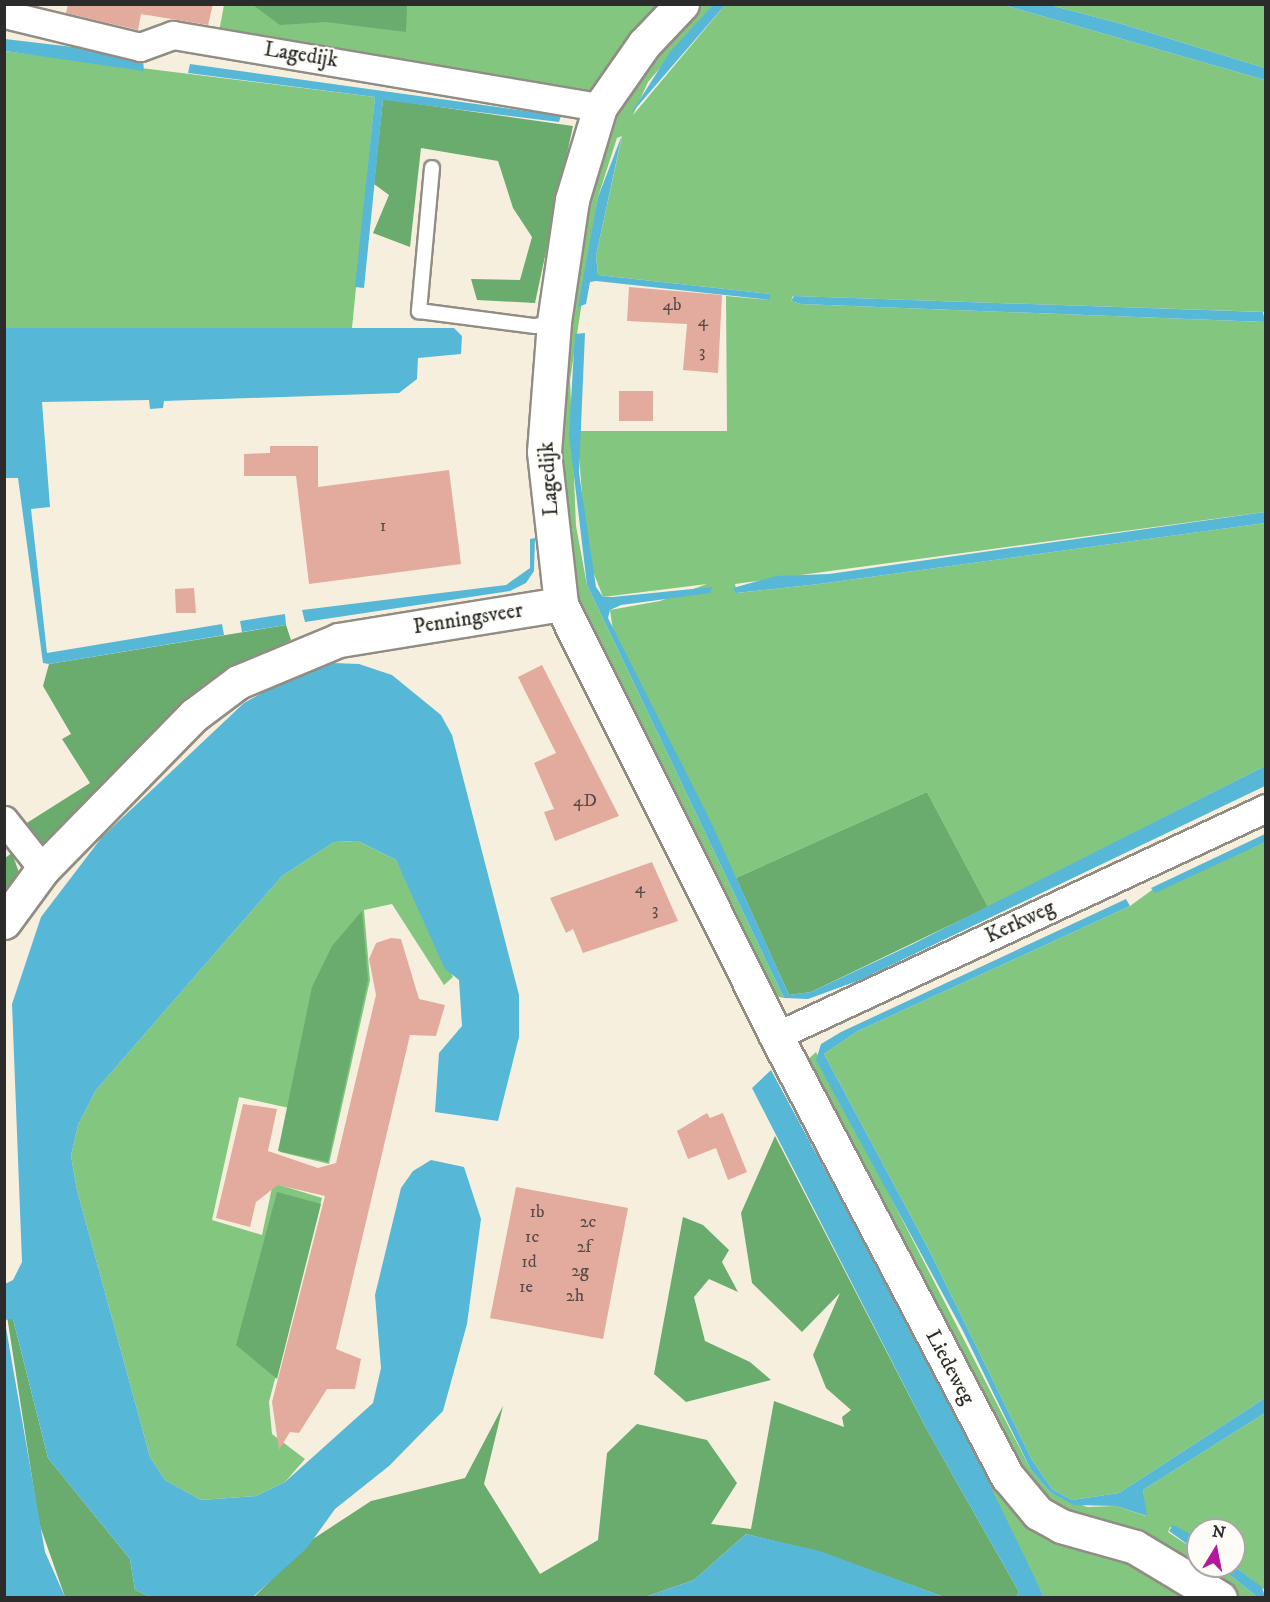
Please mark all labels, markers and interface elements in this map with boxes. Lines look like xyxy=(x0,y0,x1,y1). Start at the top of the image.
street label: Lagedijk xyxy=(262,37,340,73)
house number: 4b xyxy=(663,294,681,316)
house number: 4 xyxy=(698,310,708,332)
house number: 3 xyxy=(699,341,705,363)
street label: Lagedijk xyxy=(534,441,564,517)
house number: 1 xyxy=(380,515,386,537)
street label: Penningsveer xyxy=(411,598,525,640)
house number: 4D xyxy=(573,790,597,812)
house number: 4 xyxy=(635,877,645,899)
street label: Kerkweg xyxy=(981,895,1059,949)
house number: 3 xyxy=(652,899,658,921)
house number: 1b xyxy=(529,1201,545,1223)
house number: 2c xyxy=(580,1211,596,1233)
house number: 1c xyxy=(525,1226,539,1248)
house number: 2f xyxy=(577,1236,591,1258)
house number: 1d xyxy=(521,1251,537,1273)
house number: 2g xyxy=(571,1260,589,1282)
house number: 1e xyxy=(519,1276,533,1298)
house number: 2h xyxy=(566,1285,584,1307)
street label: Liedeweg xyxy=(920,1325,980,1409)
north arrow xyxy=(1186,1518,1246,1578)
text: N xyxy=(1211,1521,1227,1543)

